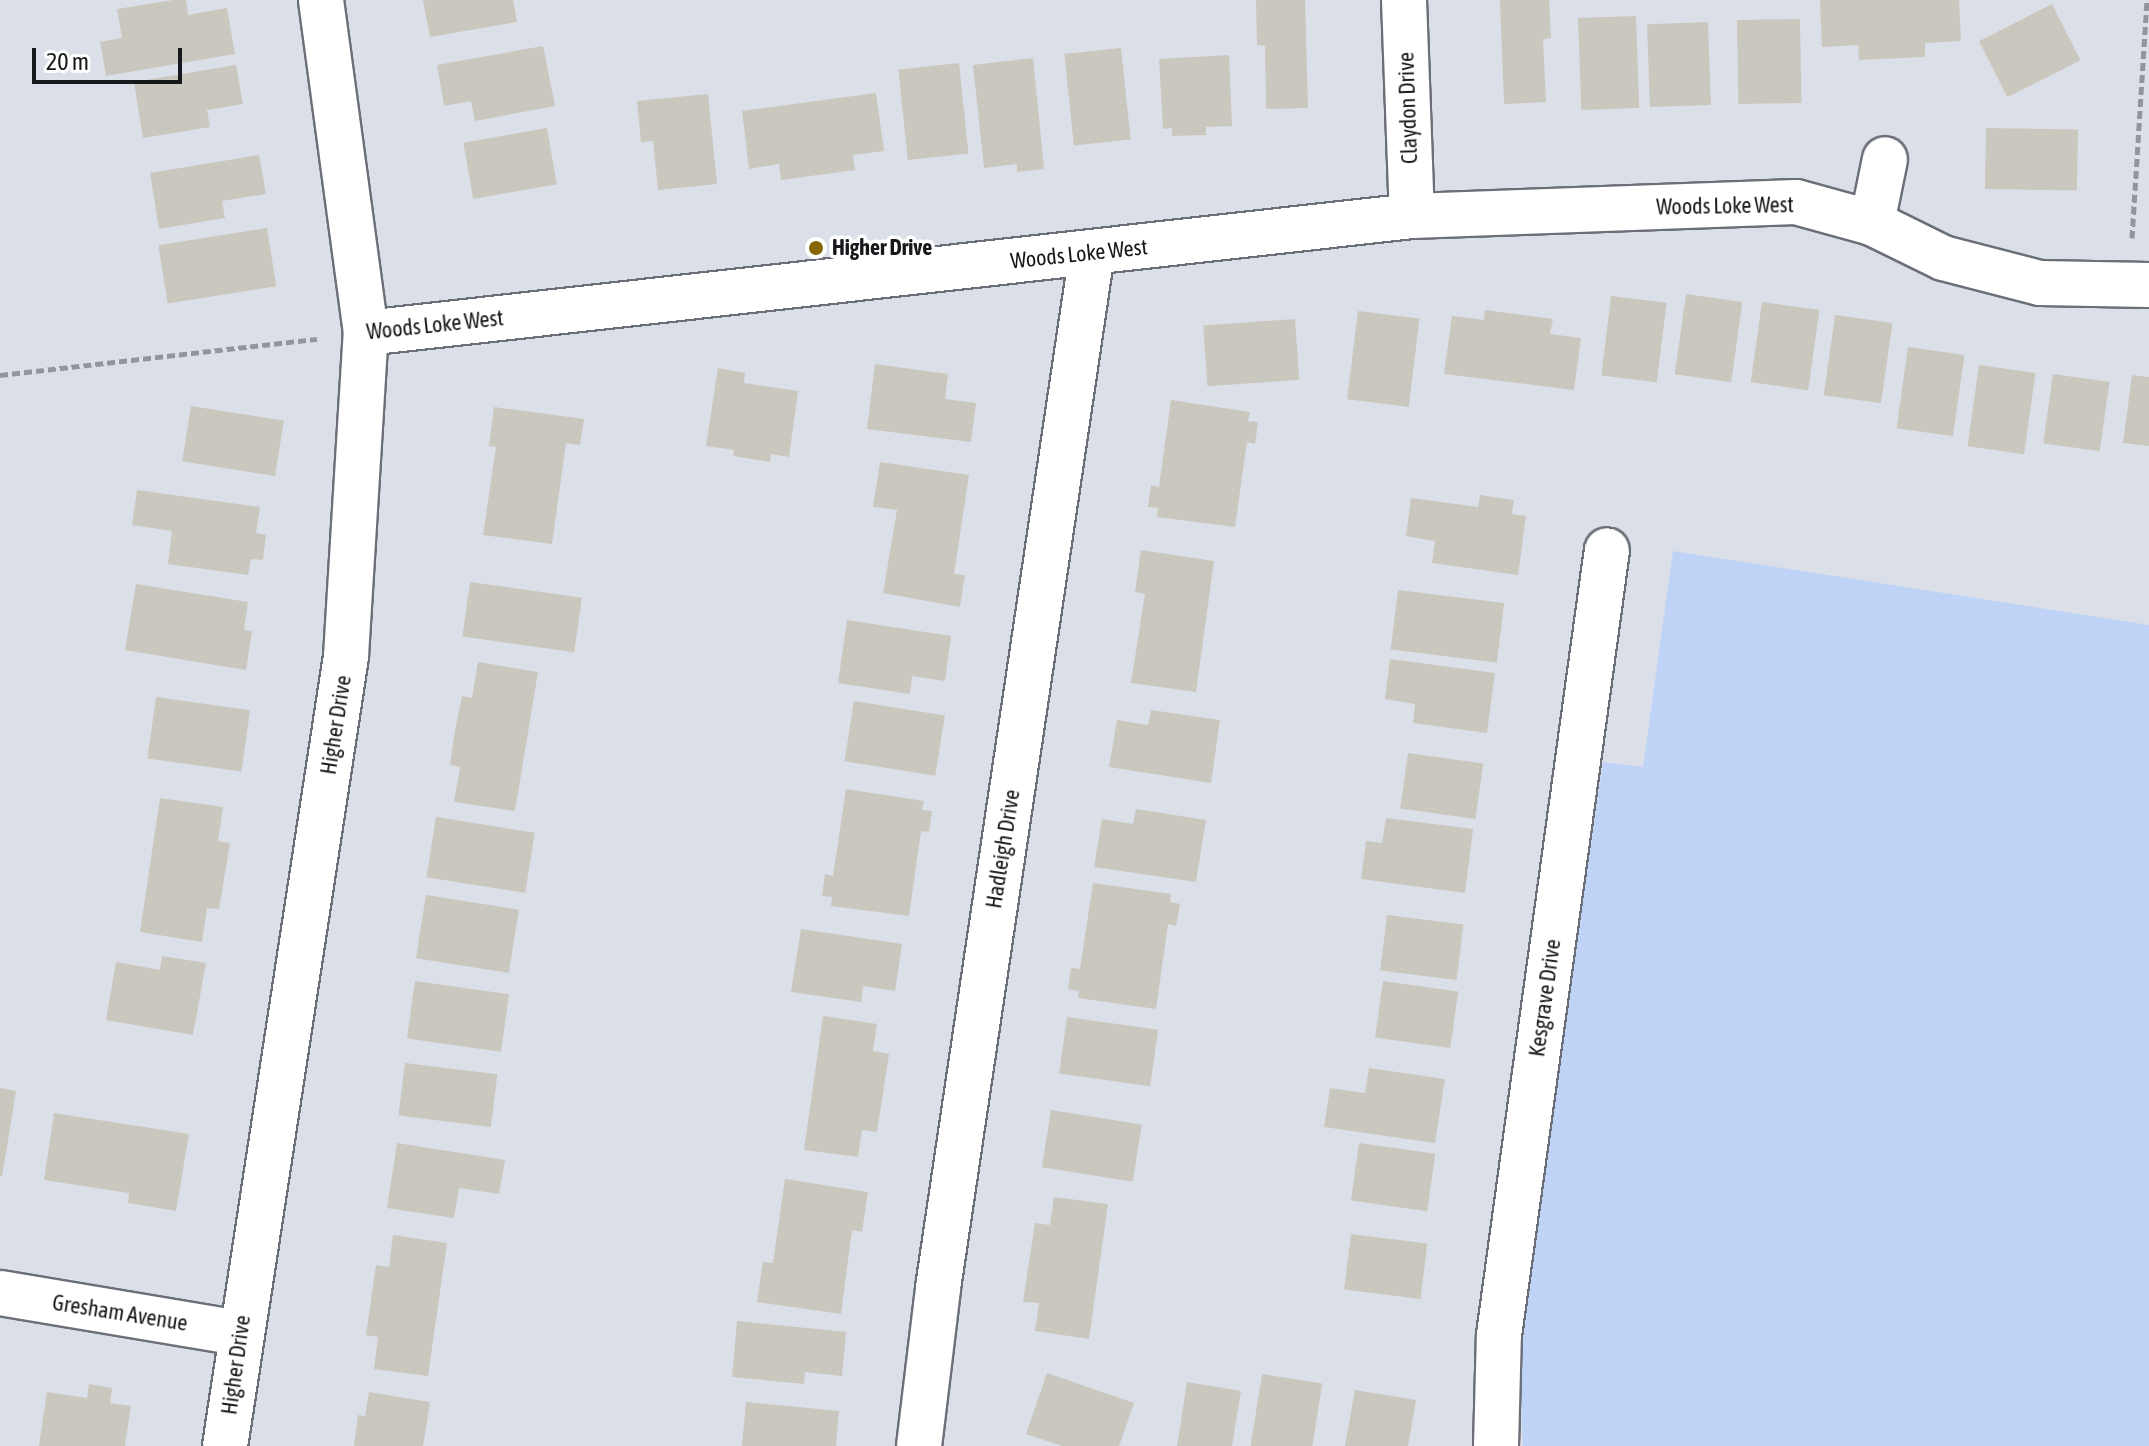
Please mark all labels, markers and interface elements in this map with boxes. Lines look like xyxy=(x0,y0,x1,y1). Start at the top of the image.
scale bar xyxy=(36,32,186,82)
text: 20 m xyxy=(46,48,89,75)
street label: Claydon Drive xyxy=(1393,52,1423,164)
street label: Woods Loke West xyxy=(1656,192,1794,220)
street label: Woods Loke West xyxy=(1009,234,1149,274)
place label: Higher Drive xyxy=(832,235,932,261)
marker: Higher Drive xyxy=(807,239,825,257)
street label: Woods Loke West xyxy=(365,305,505,345)
street label: Higher Drive xyxy=(315,673,357,777)
street label: Hadleigh Drive xyxy=(981,788,1025,910)
street label: Kesgrave Drive xyxy=(1524,938,1566,1058)
street label: Gresham Avenue xyxy=(50,1289,190,1337)
street label: Higher Drive xyxy=(216,1314,256,1416)

